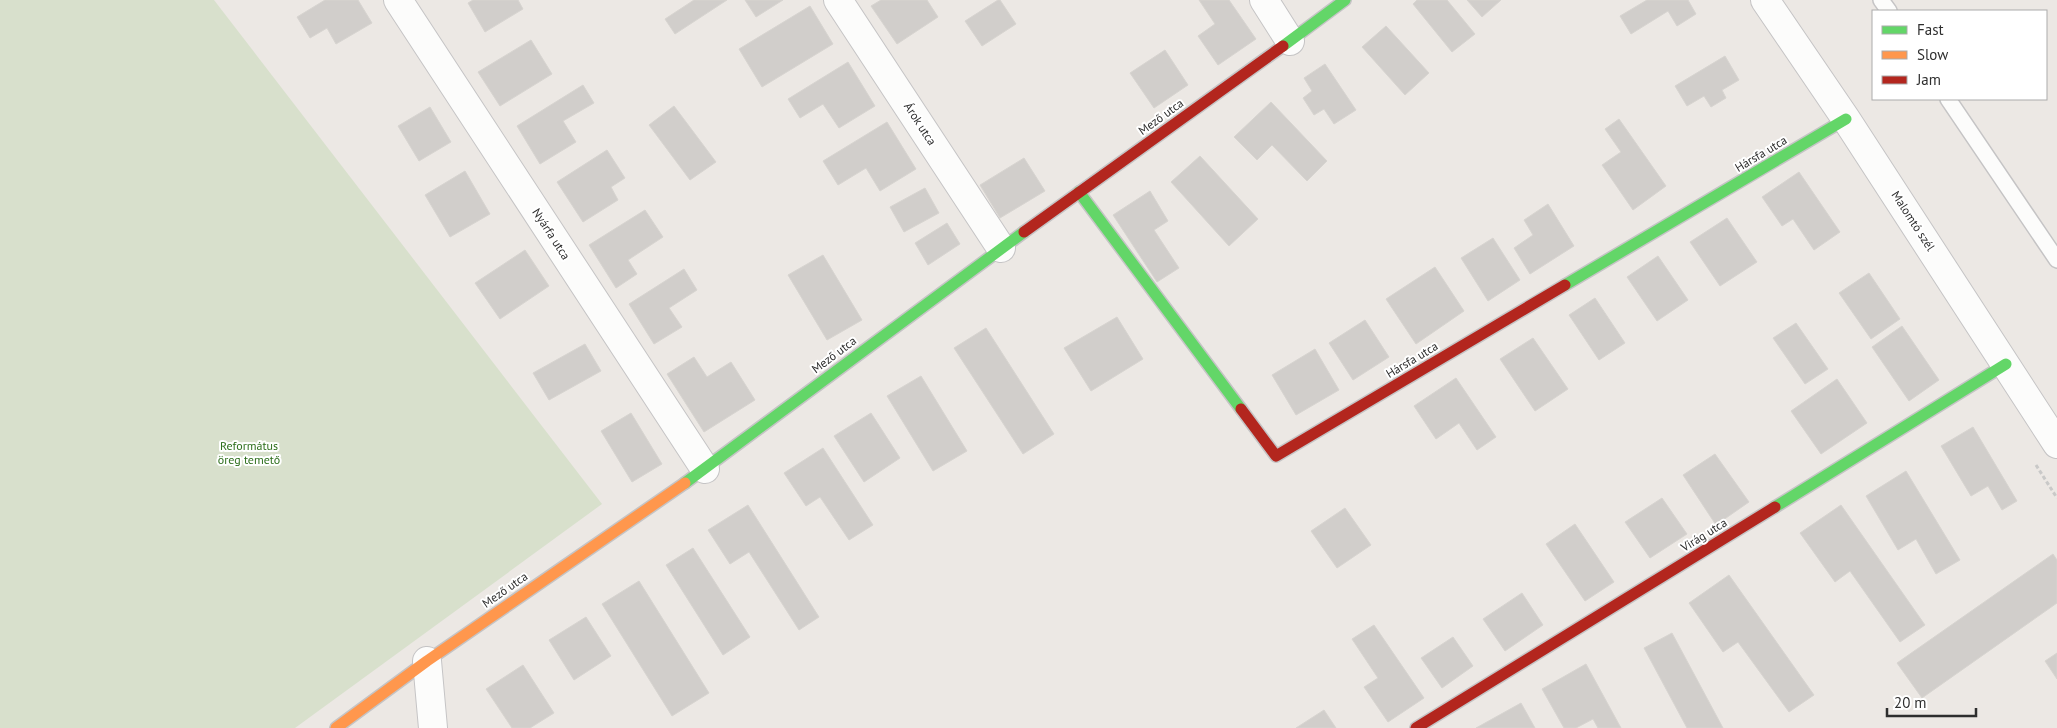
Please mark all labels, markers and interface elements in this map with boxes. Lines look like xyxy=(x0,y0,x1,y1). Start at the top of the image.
legend xyxy=(1872,10,2047,100)
text: Fast xyxy=(1917,20,1944,39)
text: Slow xyxy=(1917,45,1948,64)
text: Jam xyxy=(1916,70,1941,89)
street label: Mező utca xyxy=(1135,95,1186,138)
street label: Árok utca xyxy=(901,100,940,148)
street label: Hársfa utca xyxy=(1732,132,1789,175)
street label: Malomtó szél xyxy=(1888,188,1939,254)
street label: Nyárfa utca xyxy=(529,205,574,262)
street label: Mező utca xyxy=(808,333,859,376)
street label: Hársfa utca xyxy=(1383,338,1440,381)
park label: Református öreg temető xyxy=(218,438,280,467)
street label: Virág utca xyxy=(1677,515,1730,555)
street label: Mező utca xyxy=(479,569,530,611)
scale bar xyxy=(1887,686,1976,718)
text: 20 m xyxy=(1894,693,1927,712)

